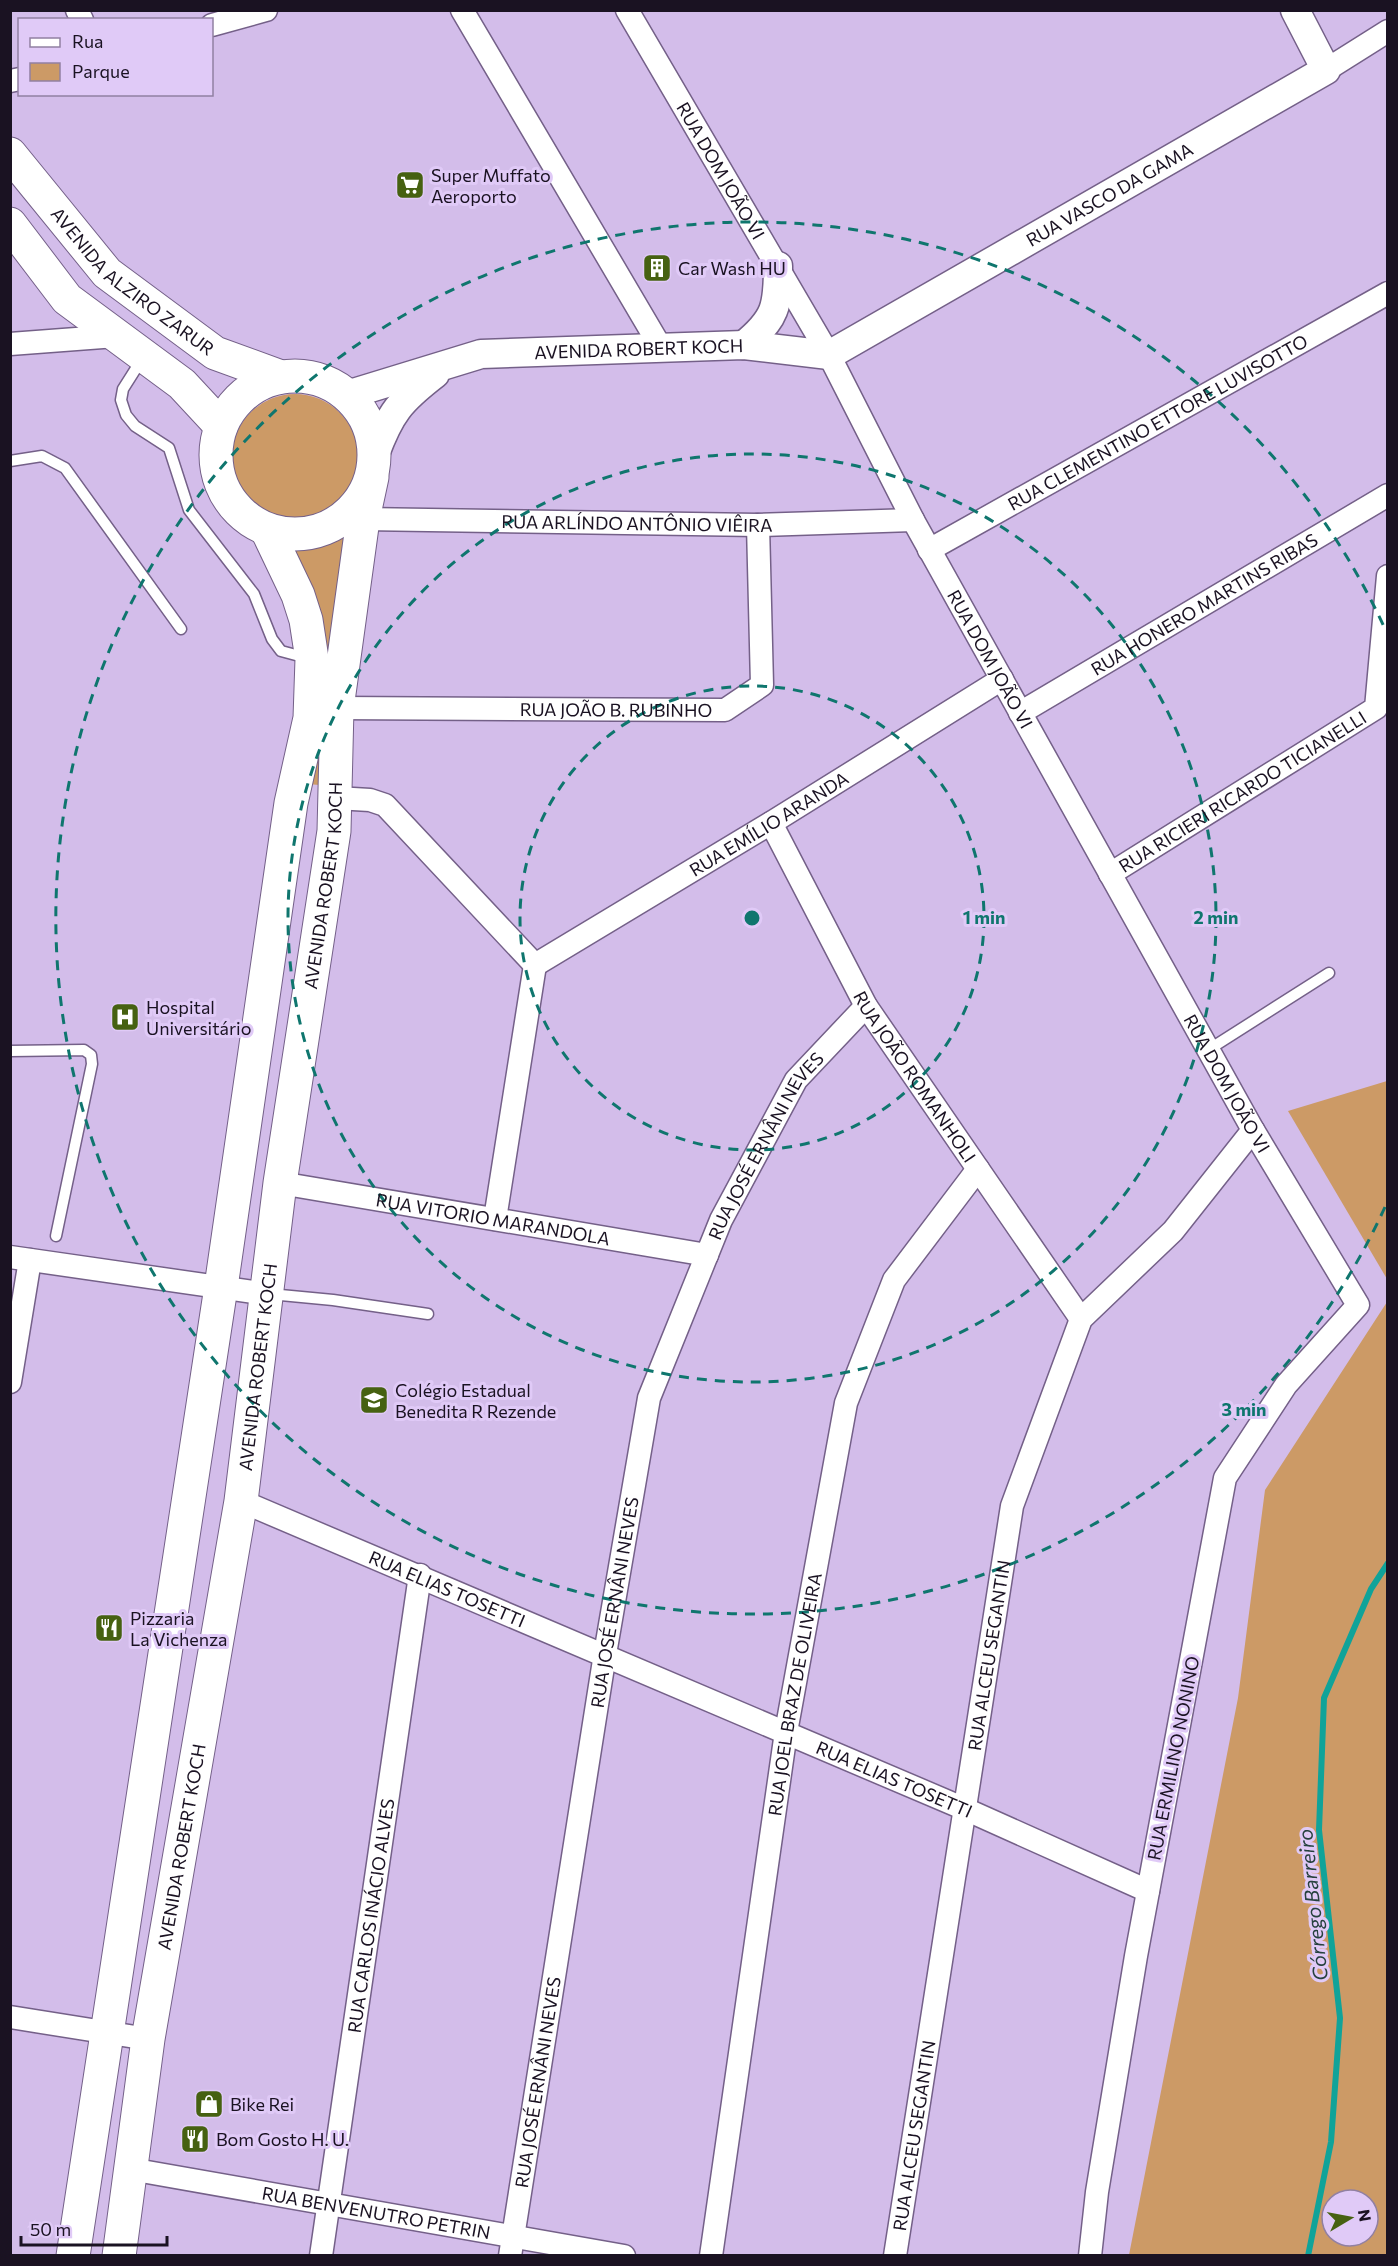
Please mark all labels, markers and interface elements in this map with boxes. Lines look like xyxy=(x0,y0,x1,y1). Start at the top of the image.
legend xyxy=(18,18,213,96)
text: Rua xyxy=(72,30,103,52)
text: Parque xyxy=(72,60,130,82)
street label: RUA DOM JOÃO VI xyxy=(672,98,770,243)
street label: RUA VASCO DA GAMA xyxy=(1022,138,1197,251)
place label: Super Muffato Aeroporto xyxy=(431,164,551,207)
supermarket icon: Super Muffato Aeroporto xyxy=(394,169,426,201)
street label: AVENIDA ALZIRO ZARUR xyxy=(47,203,219,360)
building icon: Car Wash HU xyxy=(641,252,673,284)
place label: Car Wash HU xyxy=(678,257,786,279)
street label: RUA CLEMENTINO ETTORE LUVISOTTO xyxy=(1004,329,1311,515)
street label: AVENIDA ROBERT KOCH xyxy=(534,334,744,363)
street label: RUA ARLÍNDO ANTÔNIO VIÊIRA xyxy=(501,510,773,536)
street label: RUA HONERO MARTINS RIBAS xyxy=(1087,528,1322,680)
street label: RUA DOM JOÃO VI xyxy=(943,586,1038,732)
street label: RUA JOÃO B. RUBINHO xyxy=(520,698,712,721)
street label: RUA RICIERI RICARDO TICIANELLI xyxy=(1115,706,1370,877)
street label: RUA EMÍLIO ARANDA xyxy=(685,767,852,881)
street label: AVENIDA ROBERT KOCH xyxy=(299,782,346,991)
text: 1 min xyxy=(963,906,1005,928)
text: 2 min xyxy=(1194,906,1238,928)
centre of rings xyxy=(742,908,762,928)
street label: RUA JOÃO ROMANHOLI xyxy=(849,987,981,1166)
place label: Hospital Universitário xyxy=(146,996,251,1039)
hospital icon: Hospital Universitário xyxy=(109,1001,141,1033)
street label: RUA DOM JOÃO VI xyxy=(1180,1010,1275,1157)
street label: RUA JOSÉ ERNÂNI NEVES xyxy=(703,1047,828,1243)
street label: RUA VITORIO MARANDOLA xyxy=(374,1188,612,1249)
street label: AVENIDA ROBERT KOCH xyxy=(234,1262,281,1472)
place label: Colégio Estadual Benedita R Rezende xyxy=(395,1379,556,1422)
school or university icon: Colégio Estadual Benedita R Rezende xyxy=(358,1384,390,1416)
text: 3 min xyxy=(1221,1398,1267,1420)
street label: RUA JOSÉ ERNÂNI NEVES xyxy=(586,1495,643,1709)
street label: RUA ELIAS TOSETTI xyxy=(366,1546,529,1632)
street label: RUA ALCEU SEGANTIN xyxy=(963,1558,1014,1752)
street label: RUA JOEL BRAZ DE OLIVEIRA xyxy=(763,1571,826,1817)
place label: Pizzaria La Vichenza xyxy=(130,1607,228,1650)
restaurant icon: Pizzaria La Vichenza xyxy=(93,1612,125,1644)
street label: RUA ERMILINO NONINO xyxy=(1142,1654,1204,1862)
street label: RUA ELIAS TOSETTI xyxy=(813,1736,976,1822)
street label: AVENIDA ROBERT KOCH xyxy=(153,1742,210,1952)
street label: RUA CARLOS INÁCIO ALVES xyxy=(343,1797,398,2034)
water label: Córrego Barreiro xyxy=(1292,1828,1332,1982)
street label: RUA JOSÉ ERNÂNI NEVES xyxy=(510,1975,565,2189)
street label: RUA ALCEU SEGANTIN xyxy=(888,2038,940,2232)
shop icon: Bike Rei xyxy=(193,2088,225,2120)
place label: Bike Rei xyxy=(230,2093,294,2115)
restaurant icon: Bom Gosto H. U. xyxy=(179,2123,211,2155)
place label: Bom Gosto H. U. xyxy=(216,2128,349,2150)
street label: RUA BENVENUTRO PETRIN xyxy=(260,2181,492,2243)
north arrow xyxy=(1320,2188,1380,2248)
text: N xyxy=(1355,2208,1376,2223)
scale bar xyxy=(21,2209,166,2247)
text: 50 m xyxy=(30,2218,71,2240)

